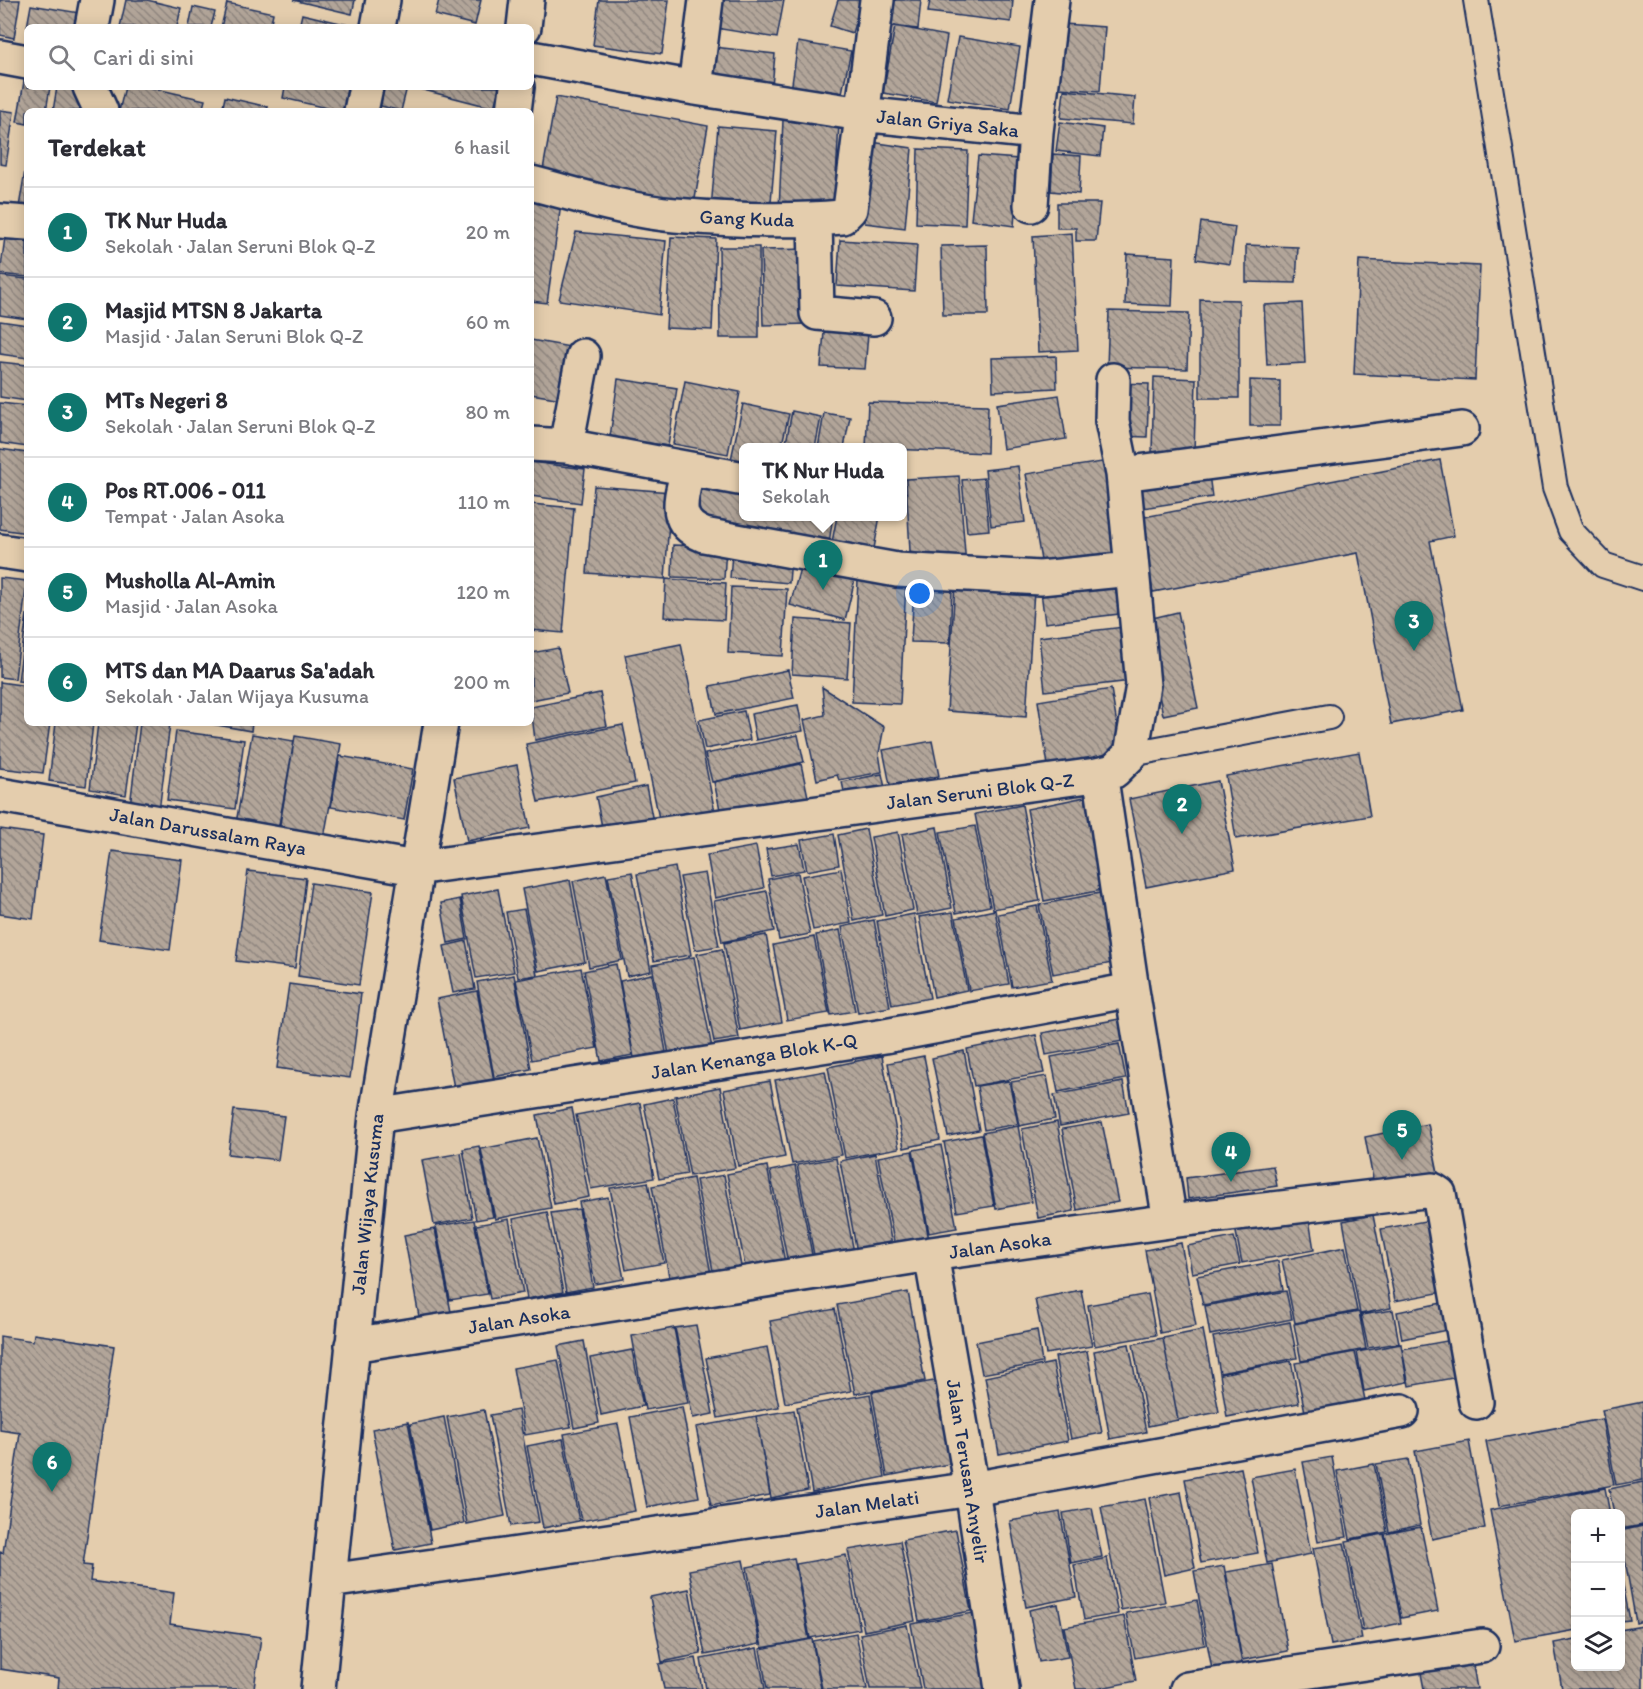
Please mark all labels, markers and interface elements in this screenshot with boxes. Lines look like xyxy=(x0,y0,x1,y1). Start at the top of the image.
search box xyxy=(24,24,534,90)
icon: search xyxy=(45,41,78,74)
text: Cari di sini xyxy=(93,44,194,71)
street label: Jalan Griya Saka xyxy=(876,104,1021,142)
text: Terdekat xyxy=(48,131,146,163)
text: 6 hasil xyxy=(454,135,510,159)
street label: Gang Kuda xyxy=(699,204,795,232)
text: TK Nur Huda xyxy=(105,207,227,234)
text: 1 xyxy=(63,220,72,244)
text: 20 m xyxy=(466,220,510,244)
text: Sekolah · Jalan Seruni Blok Q-Z xyxy=(105,234,375,258)
text: Masjid MTSN 8 Jakarta xyxy=(105,297,322,324)
text: 2 xyxy=(62,310,73,334)
text: 60 m xyxy=(466,310,510,334)
text: Masjid · Jalan Seruni Blok Q-Z xyxy=(105,324,363,348)
text: MTs Negeri 8 xyxy=(105,387,228,414)
text: 3 xyxy=(62,400,73,424)
text: 80 m xyxy=(465,400,510,424)
text: Sekolah · Jalan Seruni Blok Q-Z xyxy=(105,414,375,438)
popup xyxy=(739,443,907,521)
text: TK Nur Huda xyxy=(762,457,884,484)
text: Pos RT.006 - 011 xyxy=(105,477,266,504)
text: Sekolah xyxy=(762,484,830,508)
text: 4 xyxy=(61,490,74,514)
text: 110 m xyxy=(458,490,510,514)
text: Tempat · Jalan Asoka xyxy=(105,504,285,528)
pin: 1 xyxy=(804,540,842,590)
text: Musholla Al-Amin xyxy=(105,567,275,594)
your location xyxy=(905,579,934,608)
text: 5 xyxy=(62,580,73,604)
text: 120 m xyxy=(457,580,510,604)
text: Masjid · Jalan Asoka xyxy=(105,594,278,618)
pin: 3 xyxy=(1394,602,1434,651)
text: MTS dan MA Daarus Sa'adah xyxy=(105,657,374,684)
text: 6 xyxy=(62,670,73,694)
text: 200 m xyxy=(454,670,510,694)
text: Sekolah · Jalan Wijaya Kusuma xyxy=(105,684,369,708)
street label: Jalan Seruni Blok Q-Z xyxy=(885,768,1076,814)
pin: 2 xyxy=(1162,784,1202,834)
street label: Jalan Darussalam Raya xyxy=(108,802,308,860)
street label: Jalan Kenanga Blok K-Q xyxy=(649,1028,859,1084)
pin: 5 xyxy=(1382,1110,1422,1160)
street label: Jalan Wijaya Kusuma xyxy=(346,1112,388,1296)
pin: 4 xyxy=(1212,1132,1250,1182)
street label: Jalan Asoka xyxy=(947,1226,1053,1264)
street label: Jalan Asoka xyxy=(466,1299,572,1339)
street label: Jalan Terusan Anyelir xyxy=(942,1377,994,1565)
pin: 6 xyxy=(32,1442,72,1492)
street label: Jalan Melati xyxy=(813,1485,921,1523)
map controls xyxy=(1571,1509,1625,1671)
button: + xyxy=(1571,1509,1625,1563)
button: − xyxy=(1571,1563,1625,1617)
button: layers xyxy=(1571,1617,1625,1671)

